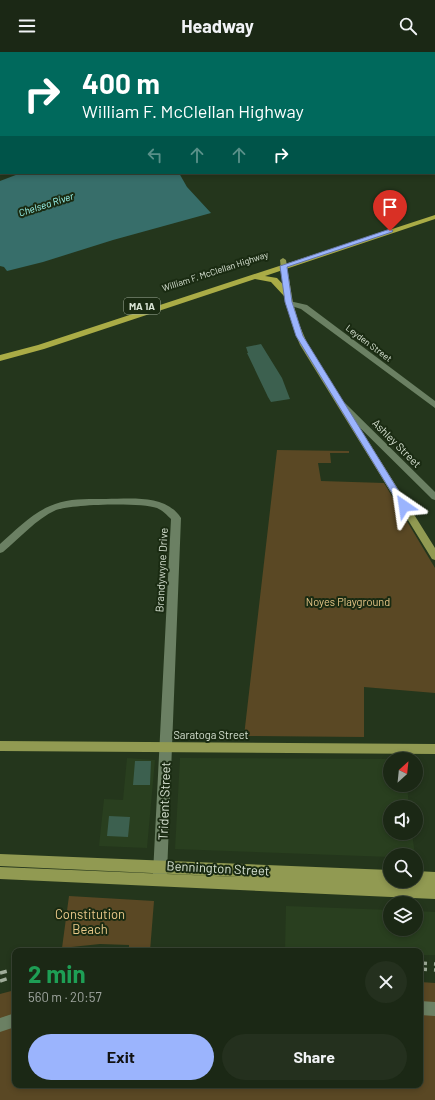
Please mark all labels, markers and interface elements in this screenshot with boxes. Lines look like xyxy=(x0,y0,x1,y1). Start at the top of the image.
icon: menu xyxy=(16,15,38,37)
text: Headway xyxy=(181,15,254,37)
icon: search xyxy=(397,15,419,37)
text: 400 m xyxy=(82,66,160,100)
icon: right xyxy=(16,68,68,120)
text: William F. McClellan Highway xyxy=(82,100,304,122)
icon: left xyxy=(144,144,166,166)
icon: ahead xyxy=(186,144,208,166)
icon: ahead xyxy=(228,144,250,166)
icon: right xyxy=(270,144,292,166)
water label: Chelsea River xyxy=(17,189,75,219)
pin xyxy=(373,190,407,231)
icon: arrive xyxy=(379,196,401,218)
street label: William F. McClellan Highway xyxy=(161,249,269,293)
road number: MA 1A xyxy=(124,298,160,314)
street label: Leyden Street xyxy=(344,322,394,364)
street label: Ashley Street xyxy=(370,416,424,470)
position arrow xyxy=(383,485,425,527)
street label: Brandywyne Drive xyxy=(152,527,170,613)
park label: Noyes Playground xyxy=(306,595,390,608)
street label: Saratoga Street xyxy=(173,728,249,741)
north arrow xyxy=(383,752,423,792)
map controls xyxy=(383,752,423,936)
street label: Trident Street xyxy=(155,761,173,841)
button: sound xyxy=(383,800,423,840)
button: search xyxy=(383,848,423,888)
street label: Bennington Street xyxy=(166,857,270,879)
button: layers xyxy=(383,896,423,936)
park label: Constitution Beach xyxy=(55,906,125,937)
text: 2 min xyxy=(28,959,86,988)
button: close xyxy=(365,961,407,1003)
text: 560 m · 20:57 xyxy=(28,989,102,1005)
button: Exit xyxy=(28,1034,214,1080)
button: Share xyxy=(222,1034,407,1080)

